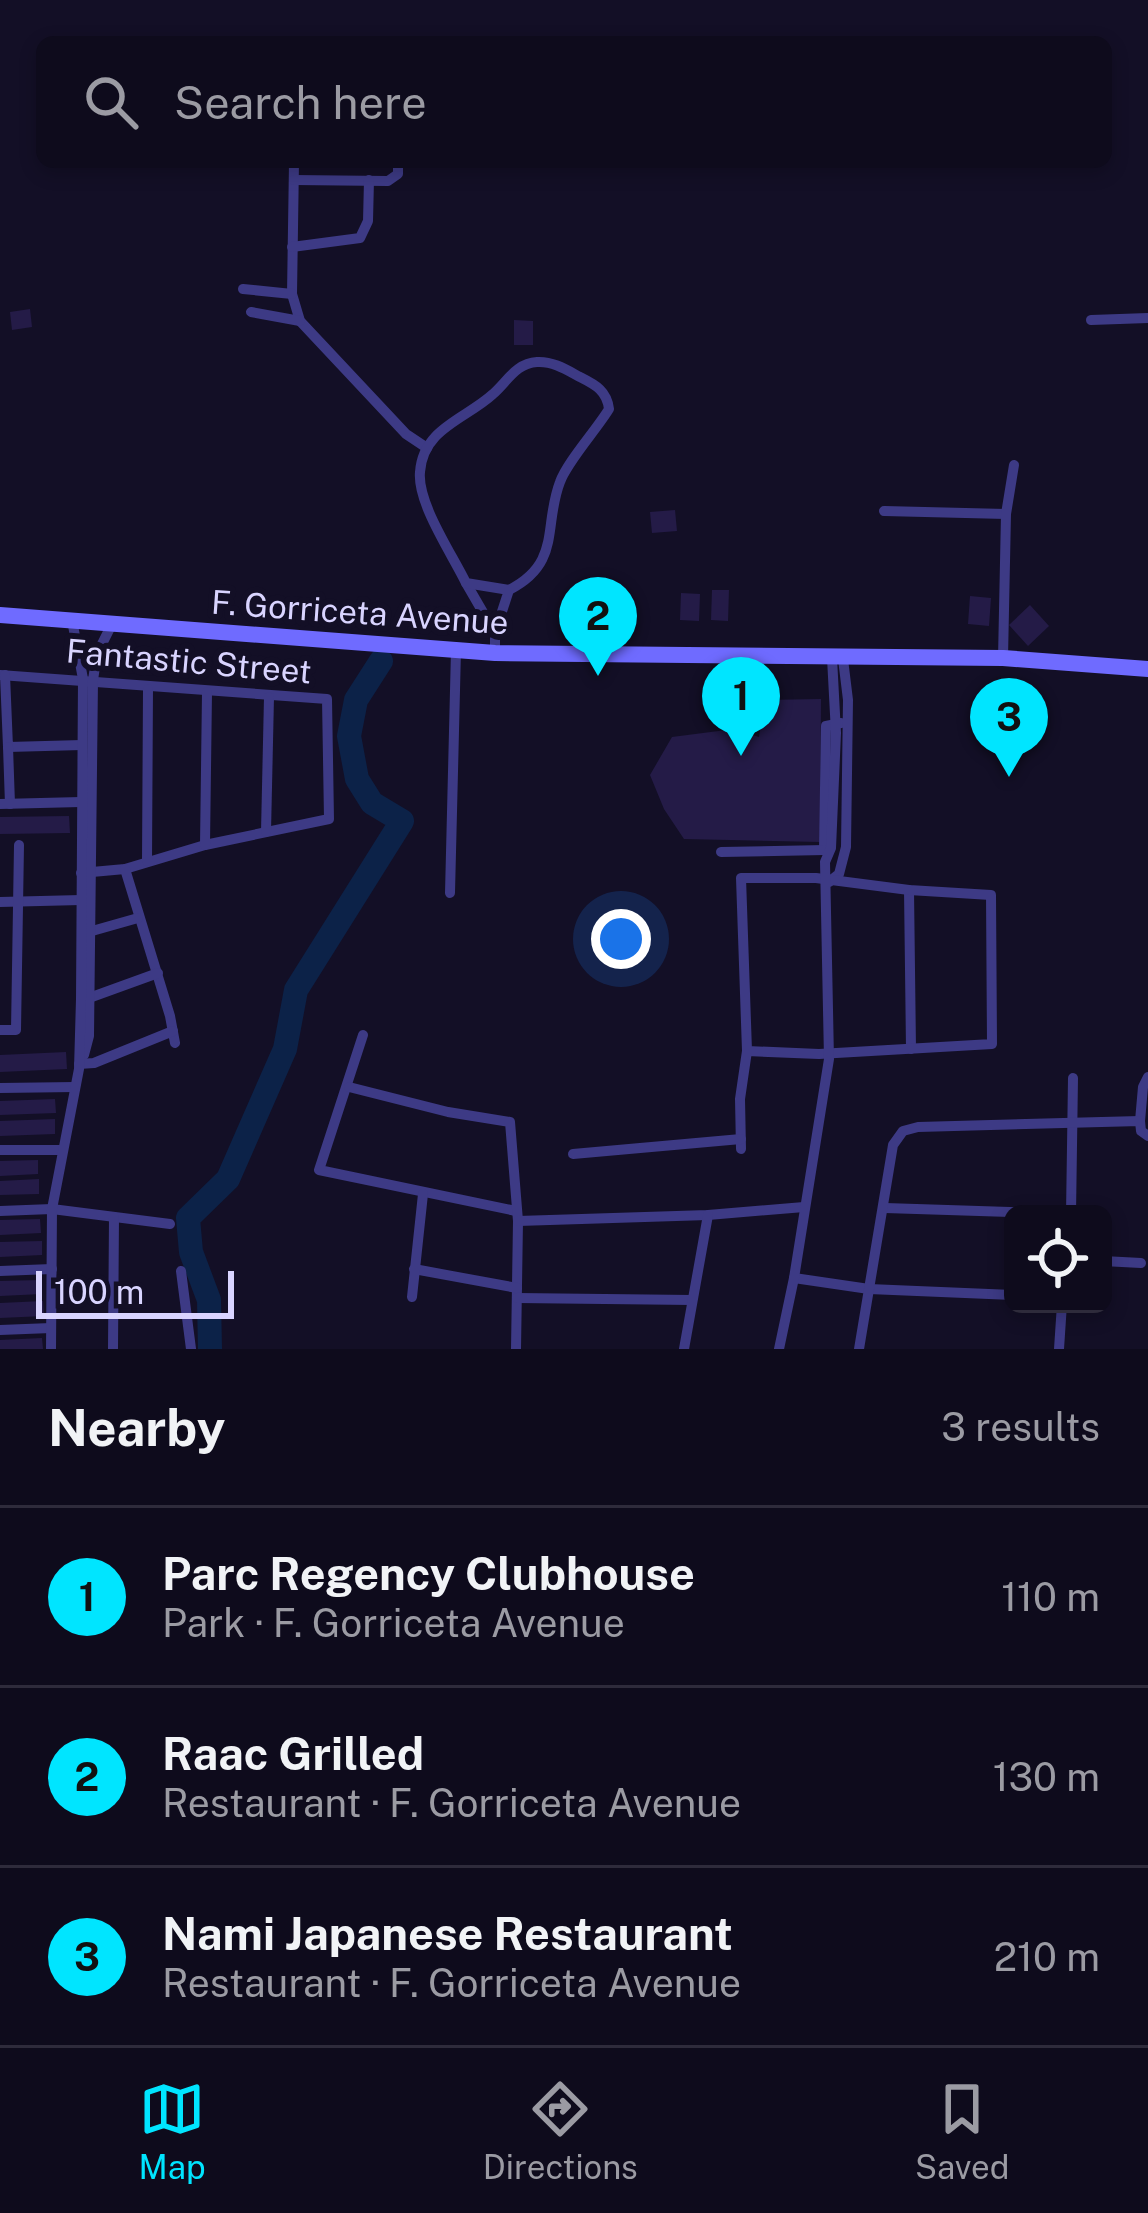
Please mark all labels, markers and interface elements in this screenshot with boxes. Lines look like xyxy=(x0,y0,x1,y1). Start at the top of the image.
search box xyxy=(36,36,1112,168)
icon: search xyxy=(78,69,144,135)
text: Search here xyxy=(174,76,427,129)
pin: 2 xyxy=(559,577,637,676)
street label: F. Gorriceta Avenue xyxy=(210,583,510,641)
street label: Fantastic Street xyxy=(65,631,313,691)
pin: 1 xyxy=(702,657,780,756)
pin: 3 xyxy=(970,678,1048,777)
your location xyxy=(591,909,651,969)
map controls xyxy=(1004,1205,1112,1313)
button: locate xyxy=(1004,1205,1112,1313)
scale bar xyxy=(36,1265,234,1318)
text: 100 m xyxy=(54,1273,144,1311)
text: Nearby xyxy=(48,1398,225,1457)
text: 3 results xyxy=(941,1404,1100,1450)
text: Parc Regency Clubhouse xyxy=(162,1547,695,1600)
text: 1 xyxy=(79,1574,95,1620)
text: 110 m xyxy=(1001,1574,1100,1620)
text: Park · F. Gorriceta Avenue xyxy=(162,1600,625,1646)
text: Raac Grilled xyxy=(162,1727,424,1780)
text: 2 xyxy=(75,1754,99,1800)
text: 130 m xyxy=(993,1754,1100,1800)
text: Restaurant · F. Gorriceta Avenue xyxy=(162,1780,741,1826)
text: Nami Japanese Restaurant xyxy=(162,1907,733,1960)
text: 3 xyxy=(74,1934,100,1980)
text: 210 m xyxy=(994,1934,1100,1980)
text: Restaurant · F. Gorriceta Avenue xyxy=(162,1960,741,2006)
tab: Map xyxy=(139,2076,206,2186)
tab: Directions xyxy=(483,2076,638,2186)
tab: Saved xyxy=(915,2076,1009,2186)

